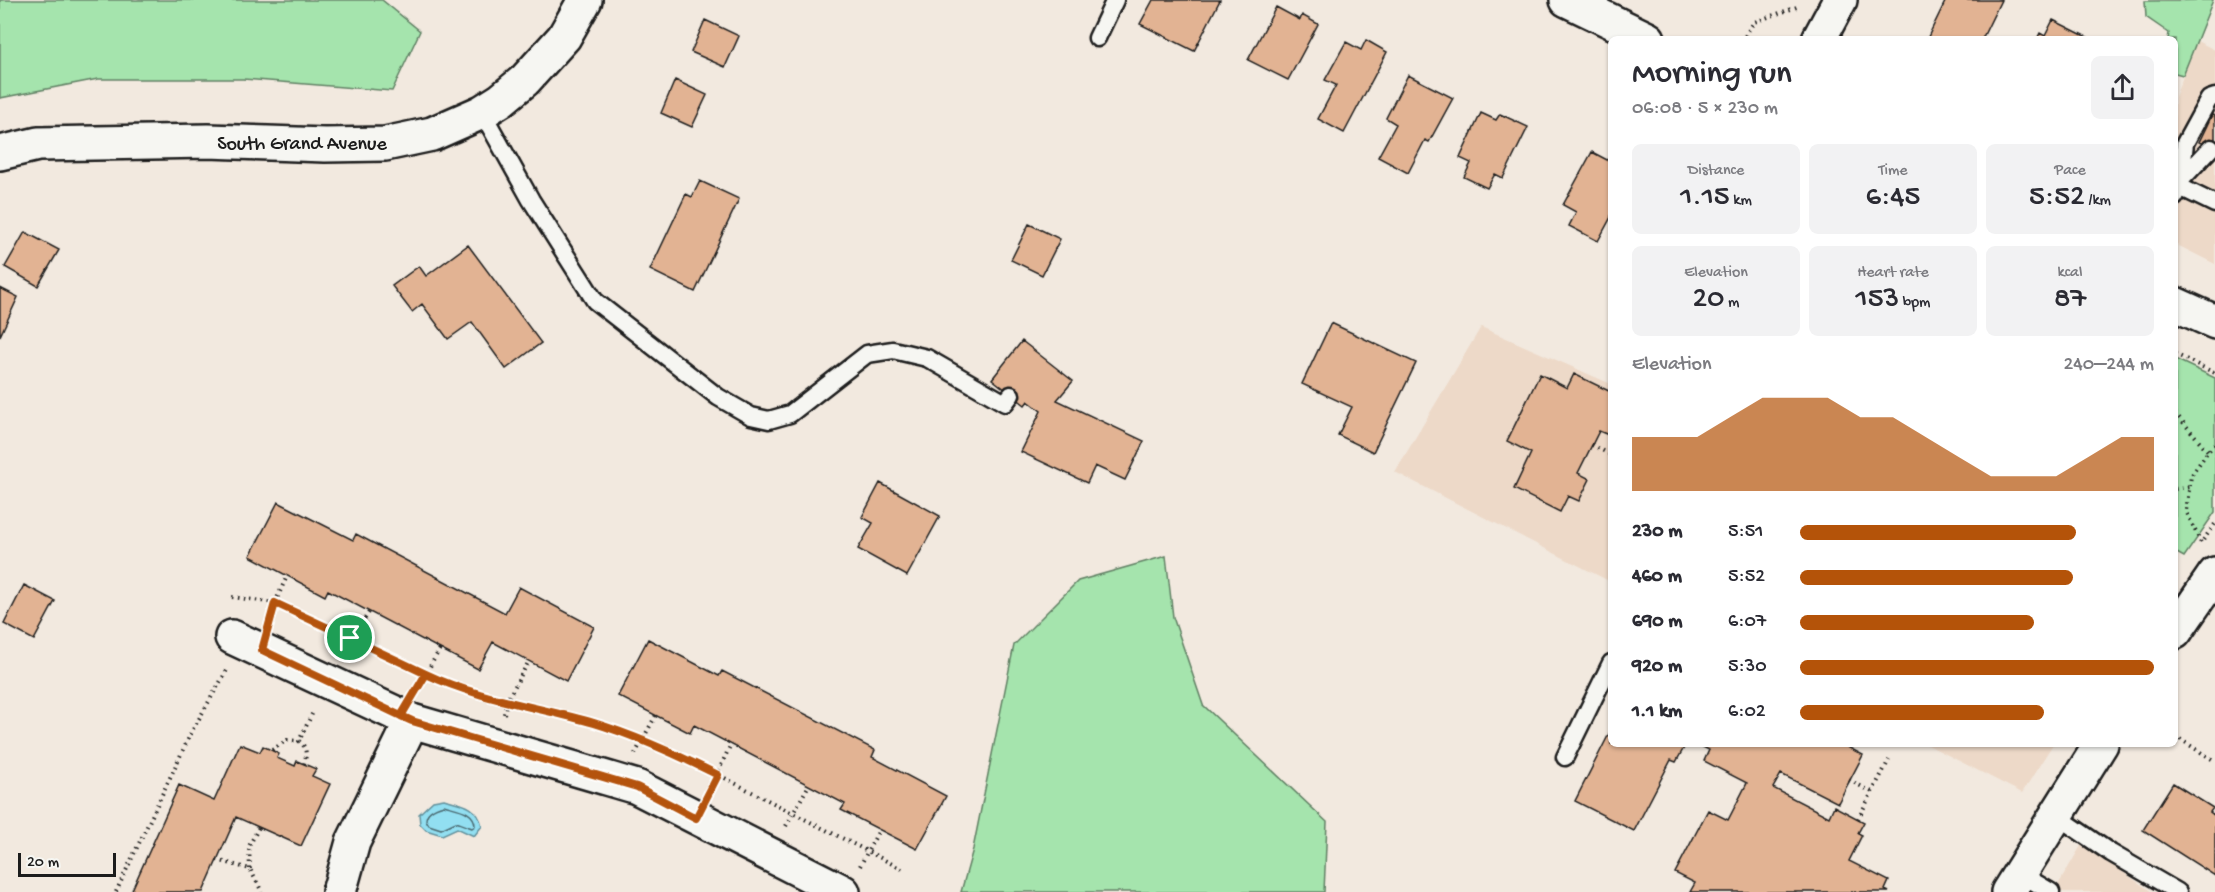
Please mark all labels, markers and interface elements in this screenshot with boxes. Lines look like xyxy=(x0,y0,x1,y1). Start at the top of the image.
text: Morning run xyxy=(1632,56,1792,94)
button: share xyxy=(2091,56,2154,119)
text: 06:08 · 5 × 230 m xyxy=(1632,98,1778,121)
street label: South Grand Avenue xyxy=(217,134,387,157)
text: Distance xyxy=(1688,162,1744,181)
text: Time xyxy=(1878,162,1908,181)
text: Pace xyxy=(2054,162,2086,181)
text: 1.15 xyxy=(1680,181,1730,216)
text: 6:45 xyxy=(1866,181,1920,216)
text: 5:52 xyxy=(2029,181,2085,216)
text: km xyxy=(1730,192,1752,211)
text: /km xyxy=(2085,192,2111,211)
text: Elevation xyxy=(1684,264,1748,283)
text: Heart rate xyxy=(1857,264,1929,283)
text: kcal xyxy=(2058,264,2082,283)
text: 20 xyxy=(1693,283,1724,318)
text: 153 xyxy=(1856,283,1899,318)
text: 87 xyxy=(2054,283,2086,318)
text: m xyxy=(1724,294,1739,313)
text: bpm xyxy=(1899,294,1930,313)
text: Elevation xyxy=(1632,354,1712,377)
text: 240–244 m xyxy=(2063,354,2154,377)
text: 230 m xyxy=(1632,521,1682,544)
text: 5:51 xyxy=(1728,521,1763,544)
text: 460 m xyxy=(1632,566,1682,589)
text: 5:52 xyxy=(1728,566,1765,589)
text: 690 m xyxy=(1632,611,1682,634)
text: 6:07 xyxy=(1728,611,1766,634)
pin xyxy=(324,612,375,663)
icon: arrive xyxy=(333,621,366,654)
text: 920 m xyxy=(1632,656,1682,679)
text: 5:30 xyxy=(1728,656,1767,679)
text: 1.1 km xyxy=(1632,701,1682,724)
text: 6:02 xyxy=(1728,701,1766,724)
scale bar xyxy=(18,850,116,878)
text: 20 m xyxy=(27,854,59,873)

